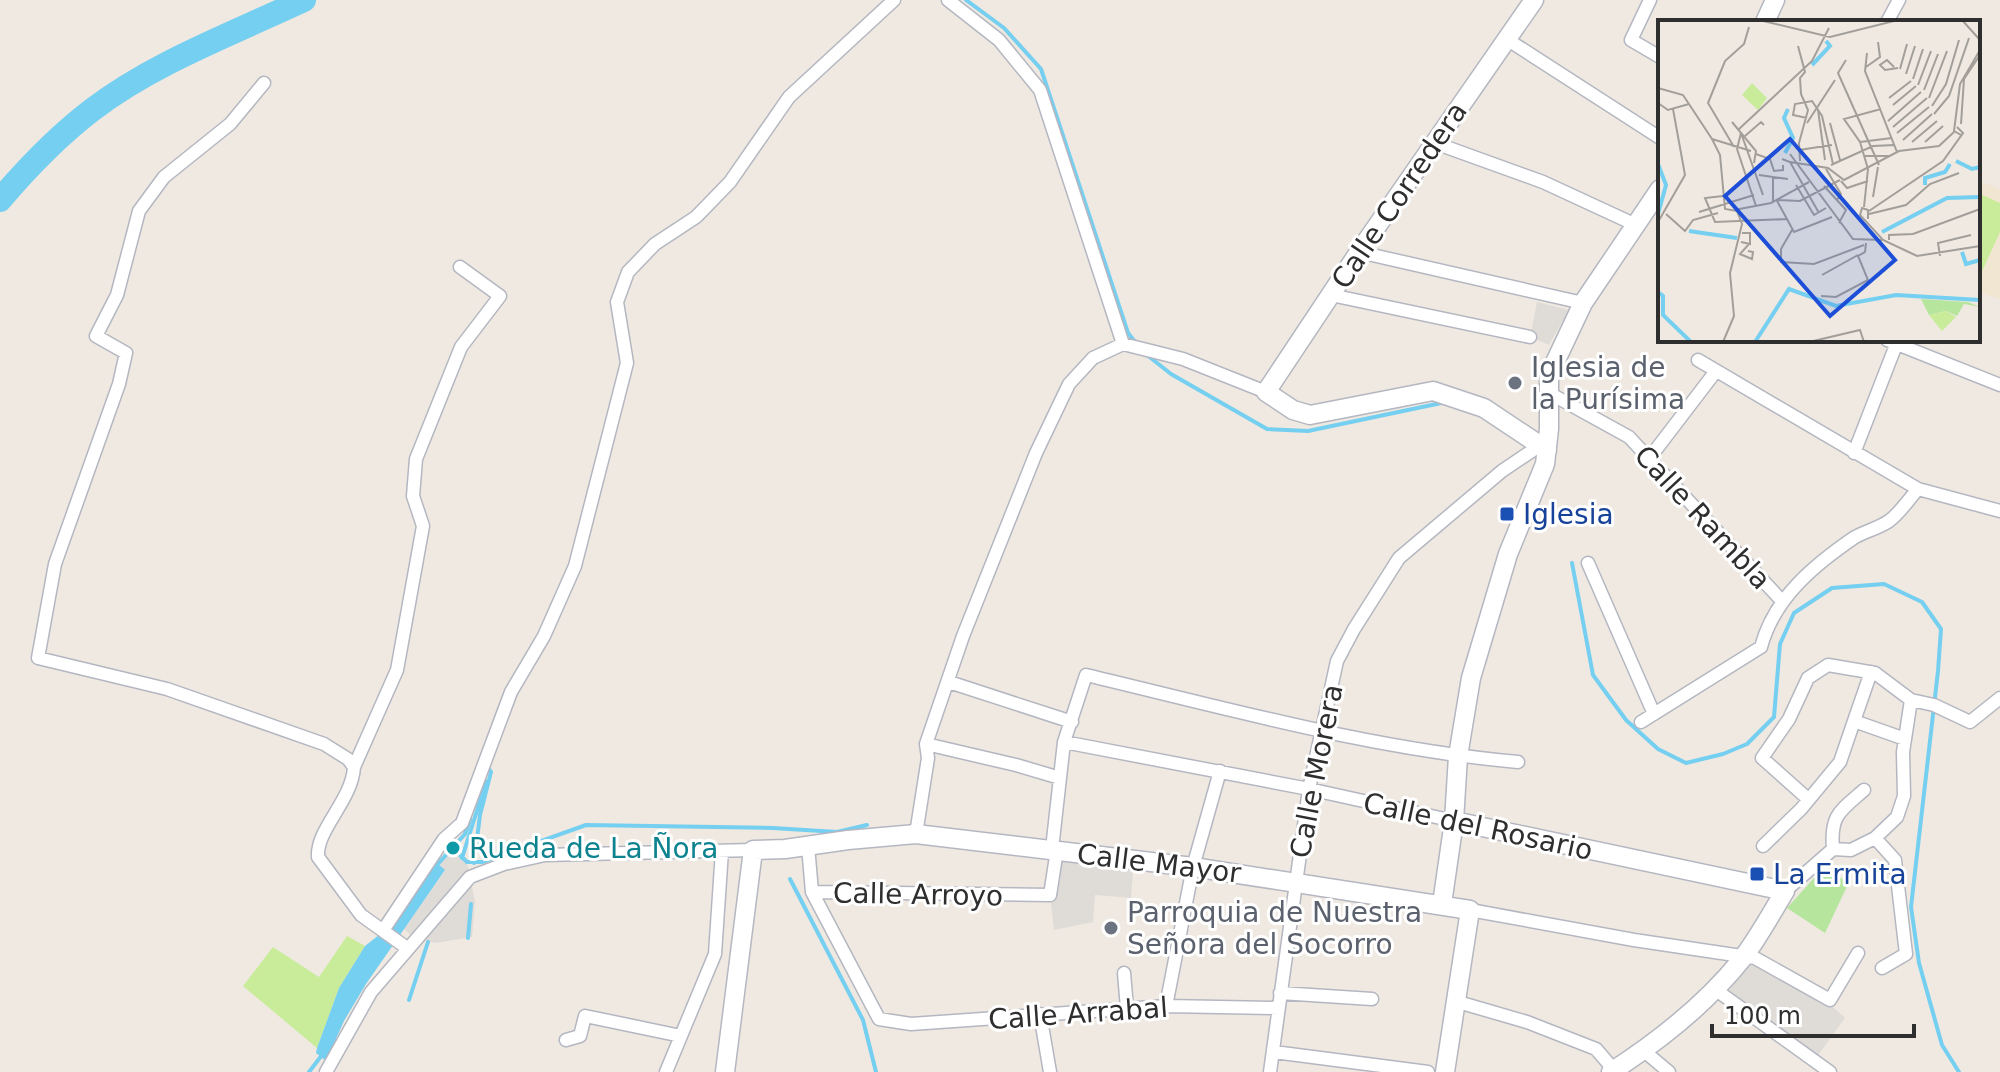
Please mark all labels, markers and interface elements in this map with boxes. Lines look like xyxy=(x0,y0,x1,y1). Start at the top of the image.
inset map xyxy=(1658,20,1980,342)
street label: Calle Corredera xyxy=(1325,96,1474,295)
place label: Iglesia de la Purísima xyxy=(1531,351,1685,416)
marker: Iglesia de la Purísima xyxy=(1506,374,1524,392)
street label: Calle Rambla xyxy=(1628,439,1778,596)
place label: Iglesia xyxy=(1523,498,1614,531)
marker: Iglesia xyxy=(1498,505,1516,523)
street label: Calle Morera xyxy=(1283,681,1350,861)
street label: Calle del Rosario xyxy=(1360,786,1596,867)
place label: Rueda de La Ñora xyxy=(469,832,718,865)
street label: Calle Mayor xyxy=(1075,837,1243,890)
marker: Rueda de La Ñora xyxy=(444,839,462,857)
place label: La Ermita xyxy=(1773,858,1907,891)
marker: La Ermita xyxy=(1748,865,1766,883)
street label: Calle Arroyo xyxy=(833,877,1003,912)
place label: Parroquia de Nuestra Señora del Socorro xyxy=(1127,896,1422,961)
marker: Parroquia de Nuestra Señora del Socorro xyxy=(1102,919,1120,937)
scale bar xyxy=(1712,988,1914,1038)
street label: Calle Arrabal xyxy=(987,991,1169,1036)
text: 100 m xyxy=(1724,1002,1801,1030)

